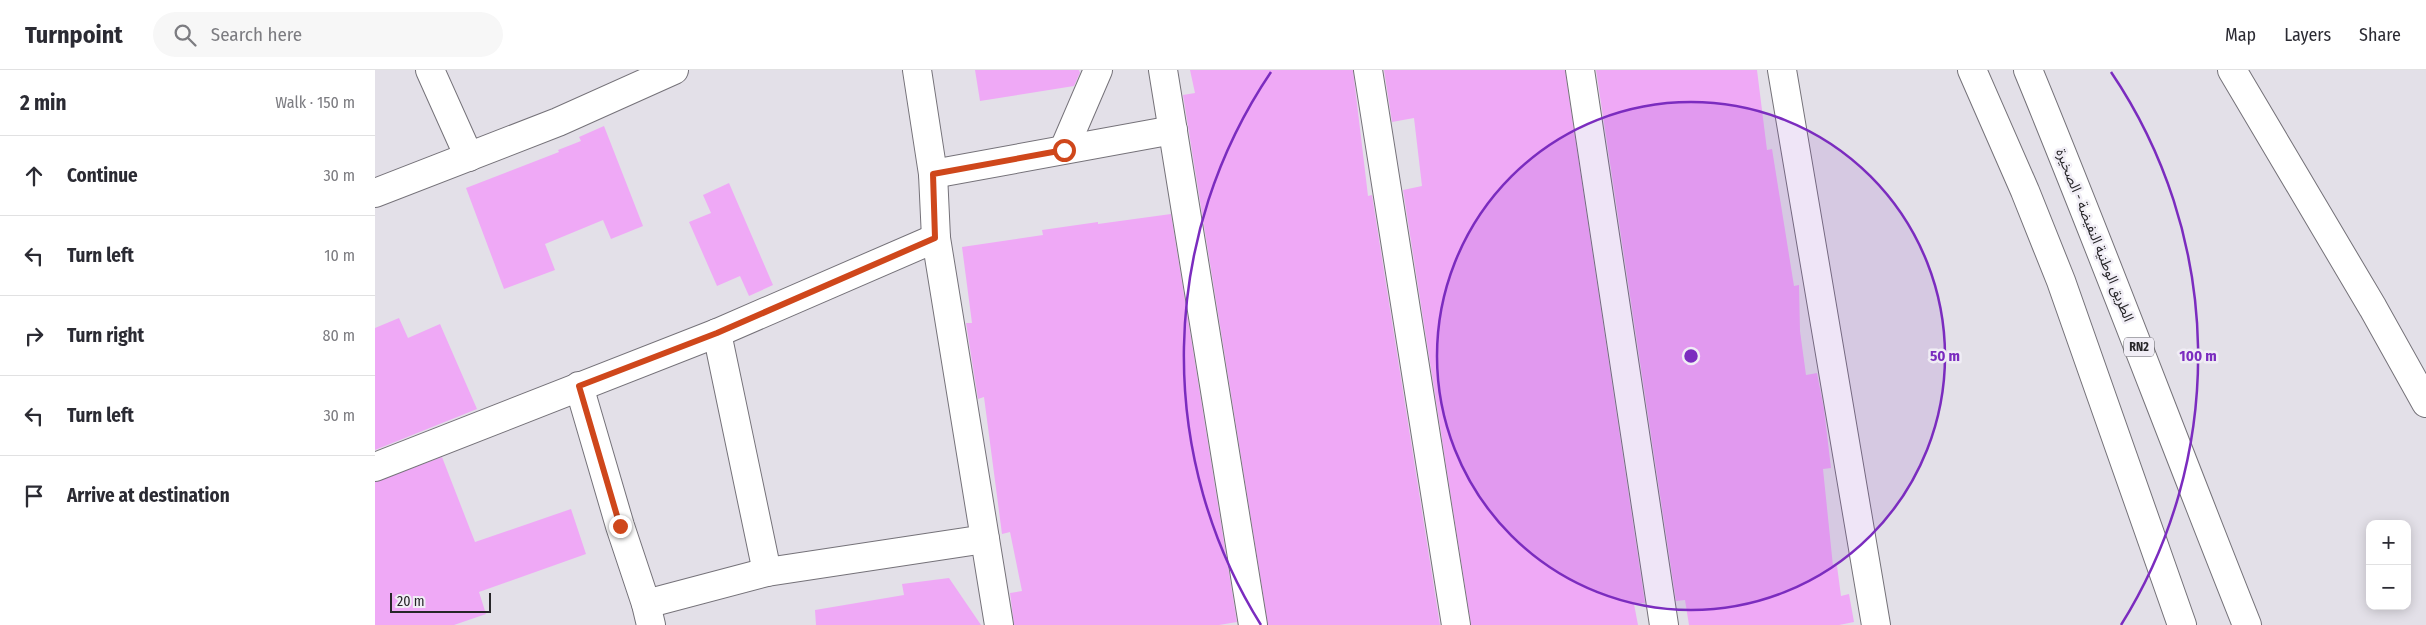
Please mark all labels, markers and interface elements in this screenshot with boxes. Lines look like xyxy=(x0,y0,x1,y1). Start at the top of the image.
search box xyxy=(153,12,503,57)
text: Turnpoint xyxy=(25,21,123,49)
icon: search xyxy=(171,21,199,49)
text: Search here xyxy=(211,23,302,46)
text: Map xyxy=(2225,24,2256,46)
text: Layers xyxy=(2284,24,2331,46)
text: Share xyxy=(2359,24,2401,46)
text: 2 min xyxy=(20,90,67,116)
text: Walk · 150 m xyxy=(275,93,355,112)
route start xyxy=(1053,139,1076,162)
street label: الطريق الوطنية النفيضة - الصخيرة xyxy=(2051,146,2137,324)
icon: ahead xyxy=(20,162,48,190)
text: Continue xyxy=(67,164,138,187)
text: 30 m xyxy=(323,166,355,185)
icon: left xyxy=(20,242,48,270)
text: Turn left xyxy=(67,244,134,267)
text: 10 m xyxy=(324,246,355,265)
icon: right xyxy=(20,322,48,350)
text: Turn right xyxy=(67,324,144,347)
text: 80 m xyxy=(323,326,355,345)
road number: RN2 xyxy=(2124,338,2154,356)
centre of rings xyxy=(1682,347,1700,365)
text: 50 m xyxy=(1930,347,1960,365)
text: 100 m xyxy=(2179,347,2217,365)
icon: left xyxy=(20,402,48,430)
text: Turn left xyxy=(67,404,134,427)
text: 30 m xyxy=(323,406,355,425)
icon: arrive xyxy=(20,482,48,510)
text: Arrive at destination xyxy=(67,484,230,507)
route end xyxy=(609,515,632,538)
map controls xyxy=(2366,520,2411,610)
button: + xyxy=(2366,520,2411,565)
button: − xyxy=(2366,565,2411,610)
scale bar xyxy=(390,590,491,613)
text: 20 m xyxy=(397,593,425,610)

